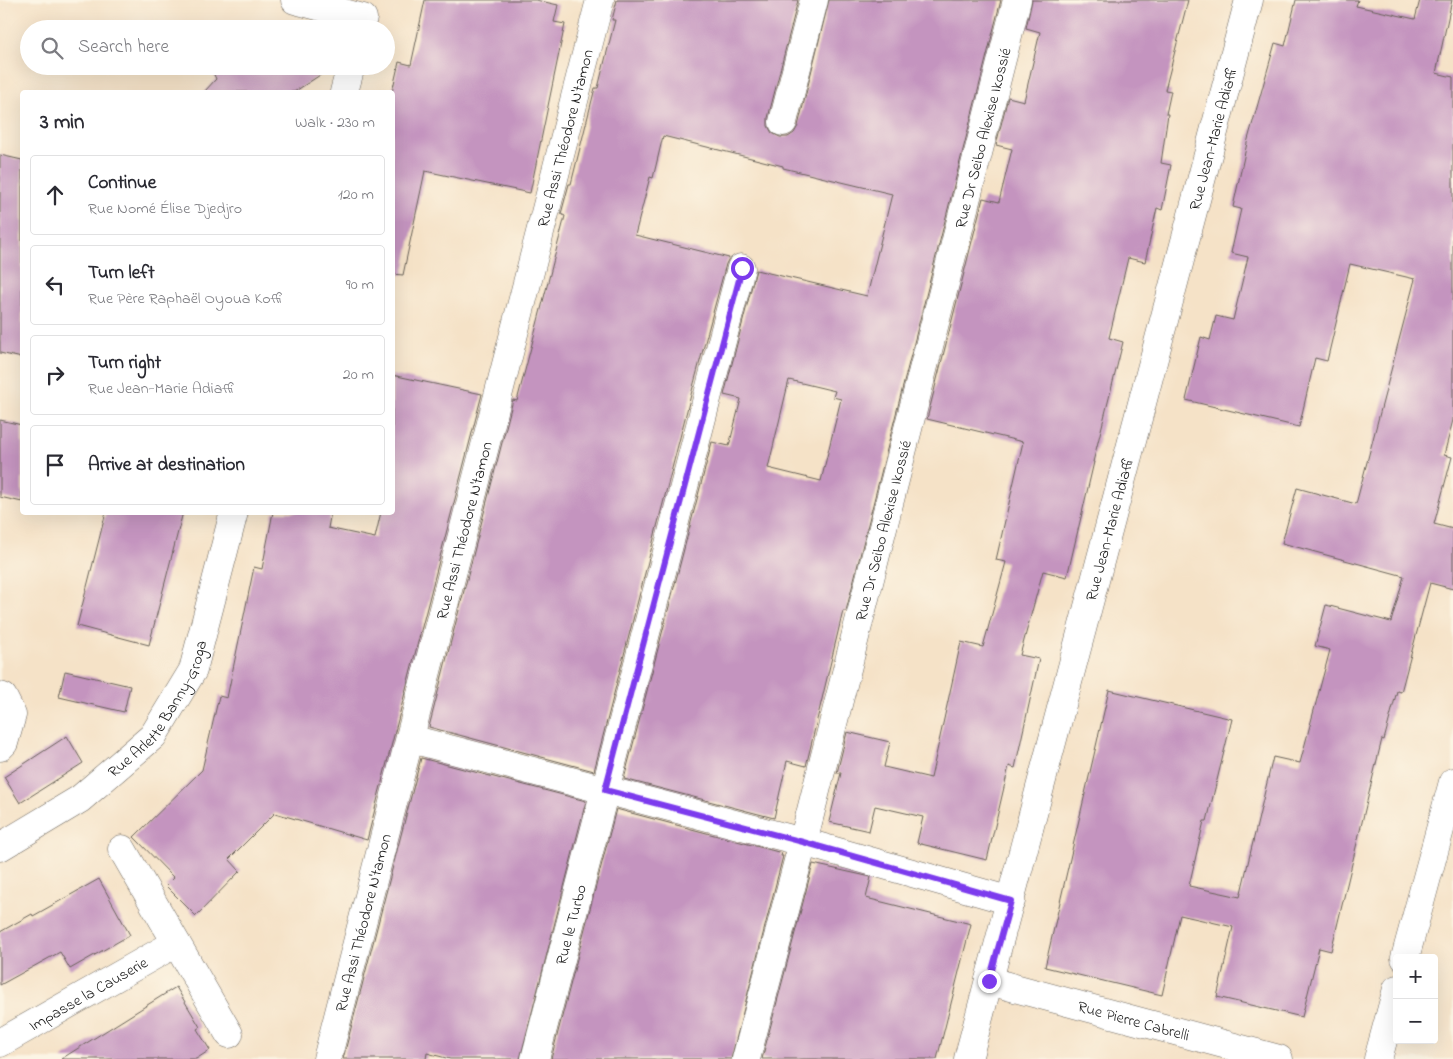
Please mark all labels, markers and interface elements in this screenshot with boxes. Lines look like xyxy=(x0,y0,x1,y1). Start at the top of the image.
search box xyxy=(20,20,395,75)
icon: search xyxy=(38,34,66,62)
text: Search here xyxy=(78,34,169,61)
street label: Rue Dr Seibo Alexise Ikossié xyxy=(949,45,1019,231)
street label: Rue Assi Théodore N'tamon xyxy=(532,47,601,230)
street label: Rue Jean-Marie Adiaffi xyxy=(1184,65,1245,213)
text: 3 min xyxy=(40,108,84,138)
text: Walk · 230 m xyxy=(295,111,375,135)
text: Continue xyxy=(88,170,156,197)
icon: ahead xyxy=(41,181,69,209)
text: 120 m xyxy=(338,183,374,207)
text: Rue Nomé Élise Djedjro xyxy=(88,197,242,221)
route start xyxy=(731,257,754,280)
text: Turn left xyxy=(88,260,155,287)
icon: left xyxy=(41,271,69,299)
text: 90 m xyxy=(346,273,374,297)
text: Rue Père Raphaël Oyoua Koffi xyxy=(88,287,283,311)
text: Turn right xyxy=(88,350,161,377)
icon: right xyxy=(41,361,69,389)
text: 20 m xyxy=(343,363,374,387)
text: Rue Jean-Marie Adiaffi xyxy=(88,377,235,401)
street label: Rue Dr Seibo Alexise Ikossié xyxy=(850,437,919,624)
street label: Rue Assi Théodore N'tamon xyxy=(431,439,500,622)
icon: arrive xyxy=(41,451,69,479)
text: Arrive at destination xyxy=(88,452,245,479)
street label: Rue Jean-Marie Adiaffi xyxy=(1080,456,1141,604)
street label: Rue Arlette Banny-Groga xyxy=(103,638,214,784)
street label: Rue Assi Théodore N'tamon xyxy=(330,831,399,1015)
street label: Rue le Turbo xyxy=(550,882,594,968)
street label: Impasse la Causerie xyxy=(25,951,153,1038)
map controls xyxy=(1393,954,1438,1044)
button: + xyxy=(1393,954,1438,999)
route end xyxy=(978,970,1001,993)
street label: Rue Pierre Cabrelli xyxy=(1075,995,1192,1048)
button: − xyxy=(1393,999,1438,1044)

